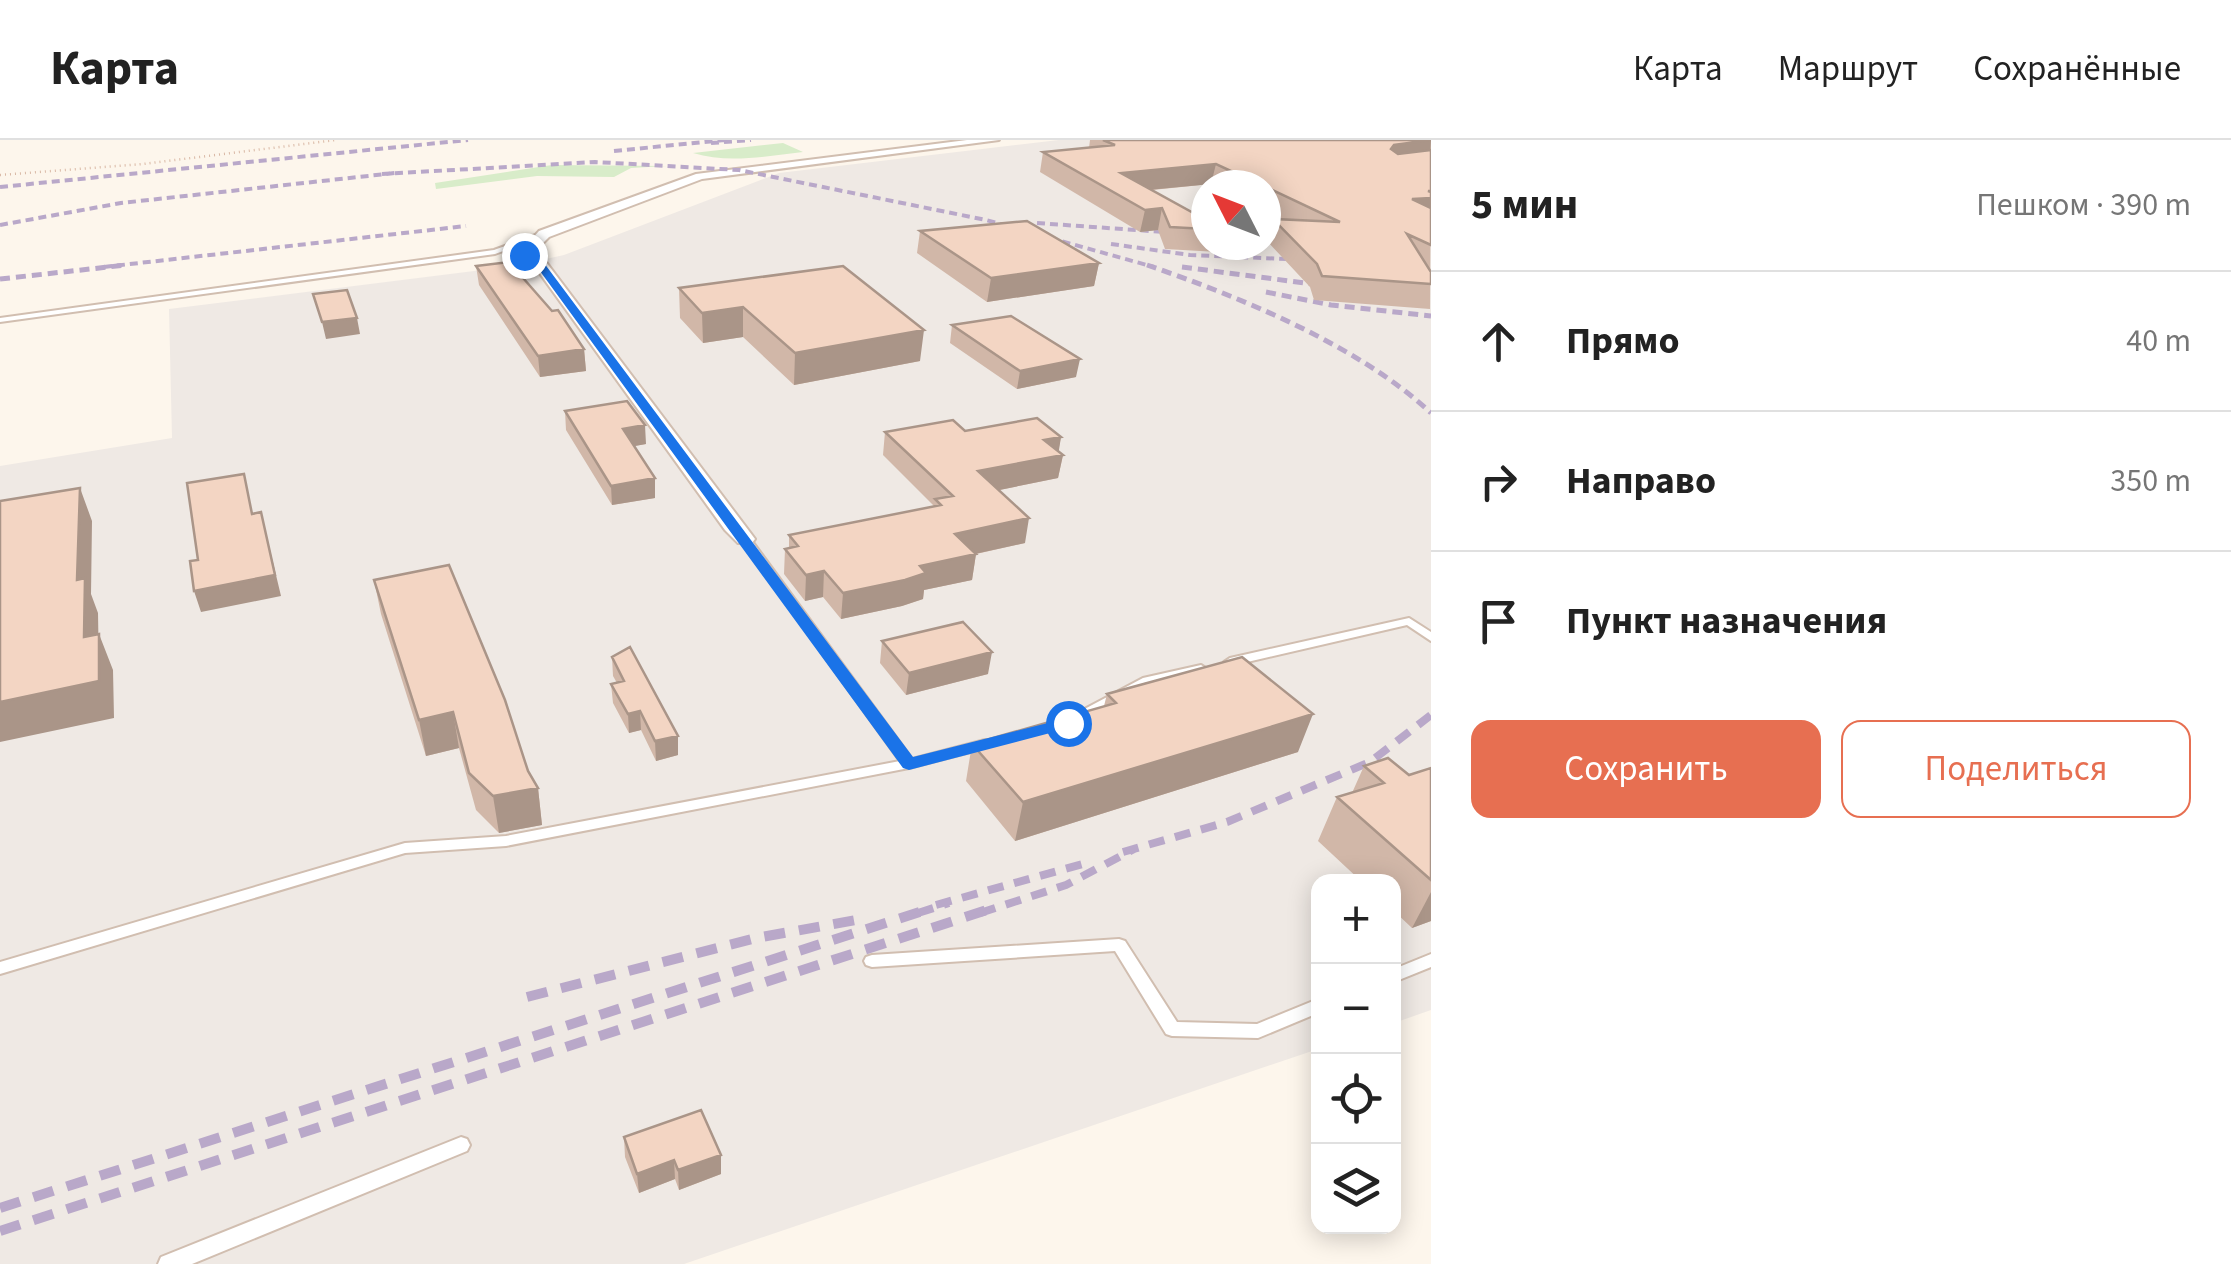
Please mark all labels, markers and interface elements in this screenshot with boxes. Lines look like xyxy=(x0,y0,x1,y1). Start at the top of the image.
text: Карта xyxy=(50,35,179,103)
text: Карта xyxy=(1633,44,1723,94)
text: Маршрут xyxy=(1778,44,1918,94)
text: Сохранённые xyxy=(1973,44,2181,94)
north arrow xyxy=(1191,170,1281,260)
text: 5 мин xyxy=(1471,175,1578,235)
text: Пешком · 390 m xyxy=(1976,182,2191,228)
route end xyxy=(502,233,548,279)
icon: ahead xyxy=(1471,314,1526,369)
text: Прямо xyxy=(1566,314,1680,368)
text: 40 m xyxy=(2126,318,2191,364)
icon: right xyxy=(1471,454,1526,509)
text: Направо xyxy=(1566,454,1716,508)
text: 350 m xyxy=(2110,458,2191,504)
icon: arrive xyxy=(1471,594,1526,649)
text: Пункт назначения xyxy=(1566,594,1887,648)
route start xyxy=(1046,701,1092,747)
button: Сохранить xyxy=(1471,720,1821,818)
button: Поделиться xyxy=(1841,720,2191,818)
map controls xyxy=(1311,874,1401,1234)
button: + xyxy=(1311,874,1401,964)
button: − xyxy=(1311,964,1401,1054)
button: locate xyxy=(1311,1054,1401,1144)
button: layers xyxy=(1311,1144,1401,1234)

